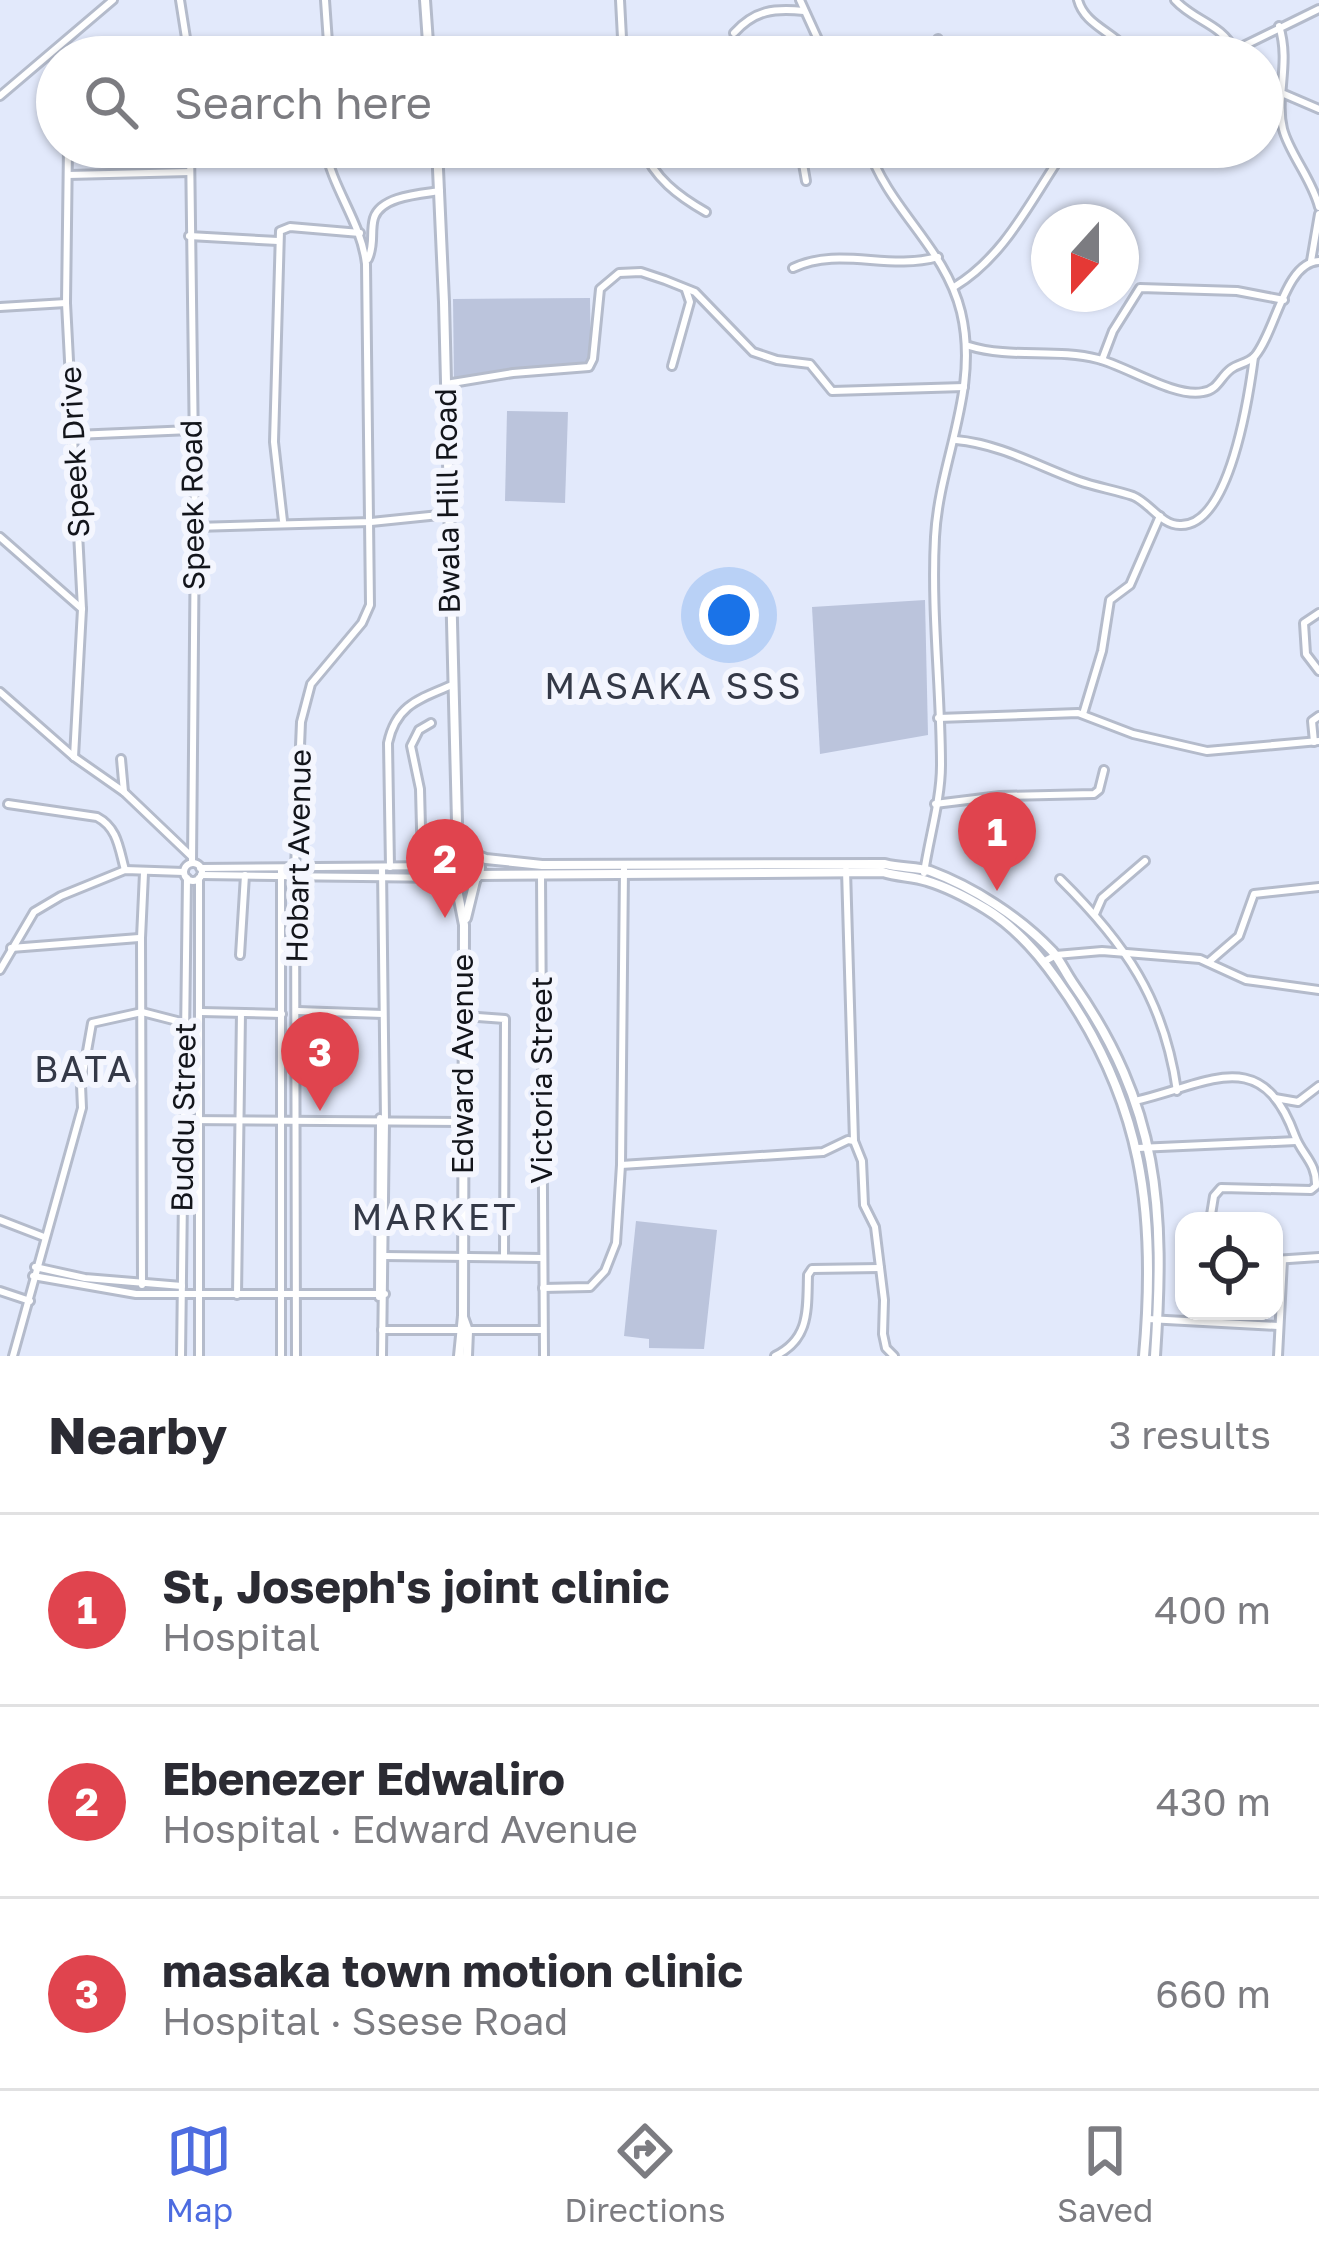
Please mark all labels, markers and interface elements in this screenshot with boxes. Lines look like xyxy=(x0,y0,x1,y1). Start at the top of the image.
search box xyxy=(36,36,1283,168)
icon: search xyxy=(78,69,144,135)
text: Search here xyxy=(174,75,432,129)
north arrow xyxy=(1031,204,1139,312)
street label: Speek Drive xyxy=(52,366,96,539)
street label: Bwala Hill Road xyxy=(427,388,467,614)
street label: Speek Road xyxy=(173,420,211,591)
your location xyxy=(699,585,759,645)
district label: MASAKA SSS xyxy=(544,664,804,707)
street label: Hobart Avenue xyxy=(278,749,318,963)
pin: 1 xyxy=(958,792,1036,891)
pin: 2 xyxy=(406,819,484,918)
street label: Edward Avenue xyxy=(444,954,480,1174)
street label: Victoria Street xyxy=(523,976,559,1184)
pin: 3 xyxy=(281,1012,359,1111)
street label: Buddu Street xyxy=(163,1022,203,1212)
district label: BATA xyxy=(34,1047,134,1090)
district label: MARKET xyxy=(351,1195,519,1238)
map controls xyxy=(1175,1212,1283,1320)
button: locate xyxy=(1175,1212,1283,1320)
text: Nearby xyxy=(48,1404,227,1465)
text: 3 results xyxy=(1109,1411,1271,1458)
text: St, Joseph's joint clinic xyxy=(162,1559,670,1613)
text: 1 xyxy=(77,1586,97,1633)
text: 400 m xyxy=(1155,1586,1271,1633)
text: Hospital xyxy=(162,1613,320,1660)
text: Ebenezer Edwaliro xyxy=(162,1751,565,1805)
text: 2 xyxy=(75,1778,99,1825)
text: 430 m xyxy=(1156,1778,1271,1825)
text: Hospital · Edward Avenue xyxy=(162,1805,638,1852)
text: masaka town motion clinic xyxy=(162,1943,743,1997)
text: 3 xyxy=(75,1970,99,2017)
text: 660 m xyxy=(1155,1970,1271,2017)
text: Hospital · Ssese Road xyxy=(162,1997,568,2044)
tab: Map xyxy=(166,2118,233,2229)
tab: Directions xyxy=(564,2118,726,2229)
tab: Saved xyxy=(1057,2118,1153,2229)

